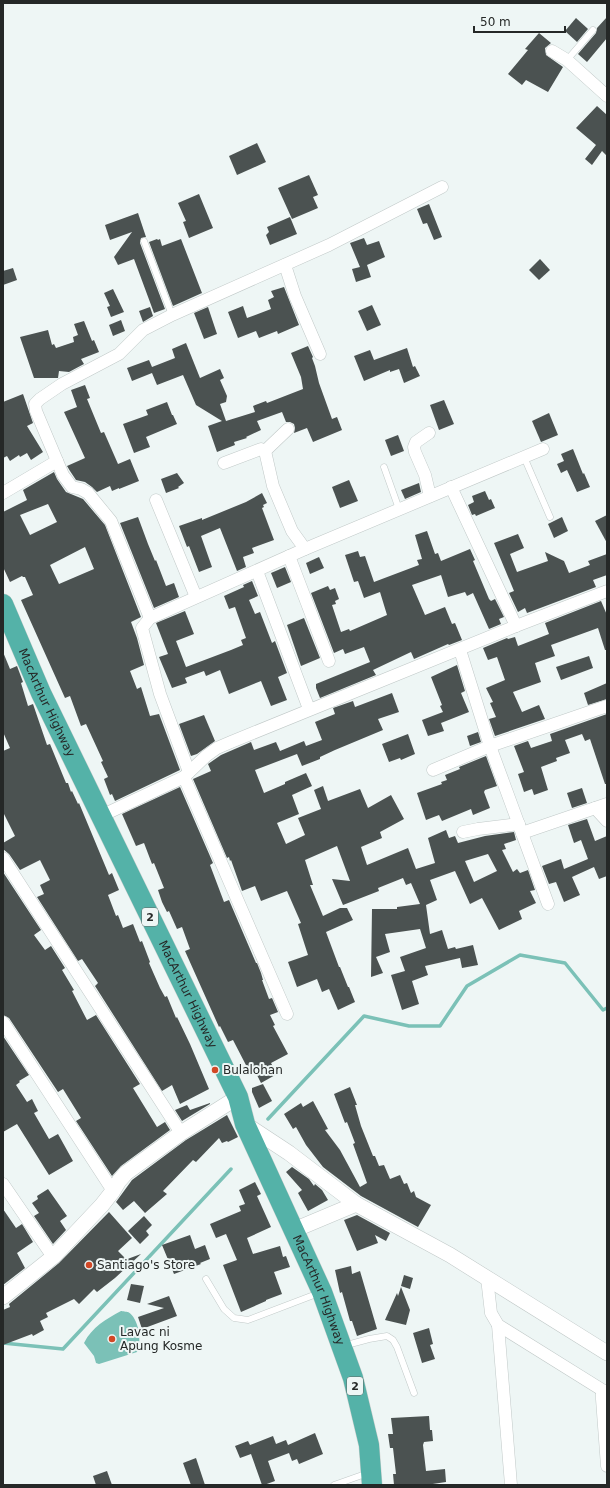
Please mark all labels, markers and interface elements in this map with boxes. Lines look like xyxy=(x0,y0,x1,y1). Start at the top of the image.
scale bar xyxy=(474,8,565,34)
text: 50 m xyxy=(480,15,511,29)
street label: MacArthur Highway xyxy=(16,646,78,759)
road number: 2 xyxy=(142,908,158,926)
street label: MacArthur Highway xyxy=(156,938,220,1050)
place label: Bulalohan xyxy=(223,1063,283,1077)
marker: Bulalohan xyxy=(210,1065,220,1075)
street label: MacArthur Highway xyxy=(290,1233,348,1347)
place label: Santiago's Store xyxy=(97,1258,195,1272)
marker: Santiago's Store xyxy=(84,1260,94,1270)
place label: Lavac ni Apung Kosme xyxy=(120,1325,202,1353)
marker: Lavac ni Apung Kosme xyxy=(107,1334,117,1344)
road number: 2 xyxy=(347,1377,363,1395)

